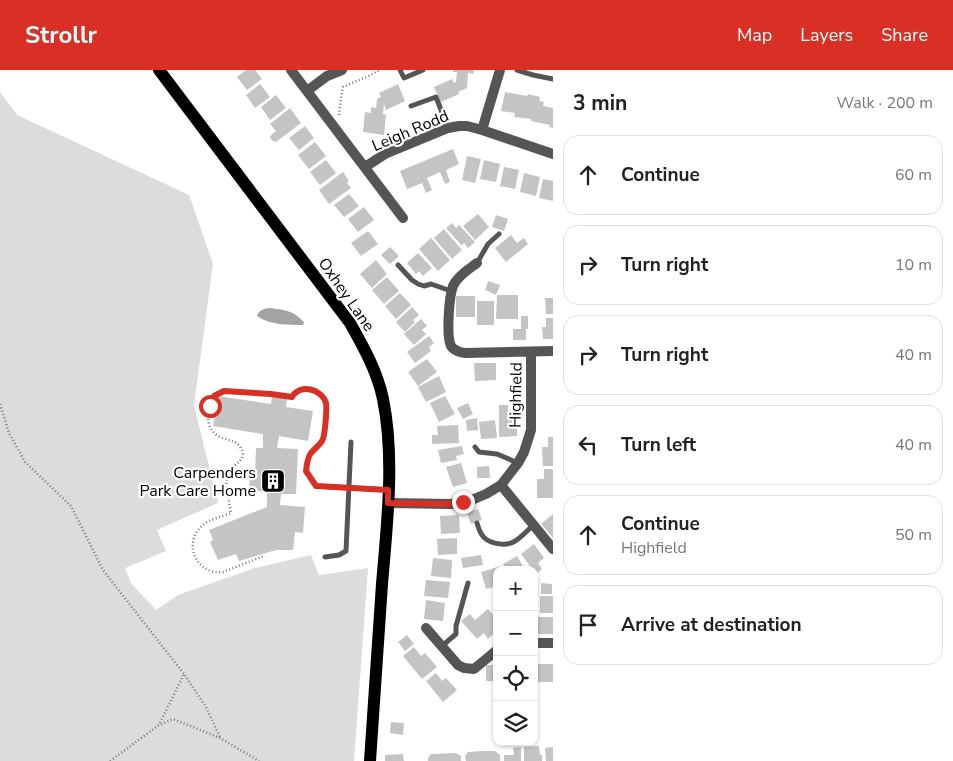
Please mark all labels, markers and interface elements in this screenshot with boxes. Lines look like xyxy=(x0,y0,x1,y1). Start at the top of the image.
text: Strollr xyxy=(25,19,97,51)
text: Map xyxy=(737,23,772,47)
text: Layers xyxy=(800,23,853,47)
text: Share xyxy=(881,23,928,47)
text: 3 min xyxy=(573,89,627,117)
text: Walk · 200 m xyxy=(837,92,933,114)
street label: Leigh Rodd xyxy=(369,105,452,157)
icon: ahead xyxy=(574,161,602,189)
text: Continue xyxy=(621,162,700,188)
text: 60 m xyxy=(895,164,932,186)
icon: right xyxy=(574,251,602,279)
text: Turn right xyxy=(621,252,708,278)
street label: Oxhey Lane xyxy=(313,253,380,336)
text: 10 m xyxy=(895,254,932,276)
icon: right xyxy=(574,341,602,369)
text: Turn right xyxy=(621,342,708,368)
text: 40 m xyxy=(895,344,932,366)
street label: Highfield xyxy=(504,362,528,428)
route start xyxy=(199,395,222,418)
icon: left xyxy=(574,431,602,459)
text: Turn left xyxy=(621,432,696,458)
text: 40 m xyxy=(895,434,932,456)
place label: Carpenders Park Care Home xyxy=(139,462,256,502)
building icon: Carpenders Park Care Home xyxy=(260,468,286,494)
route end xyxy=(452,491,475,514)
text: Continue xyxy=(621,511,700,537)
icon: ahead xyxy=(574,521,602,549)
text: 50 m xyxy=(895,524,932,546)
text: Highfield xyxy=(621,537,687,559)
map controls xyxy=(493,566,538,746)
button: + xyxy=(493,566,538,611)
button: − xyxy=(493,611,538,656)
icon: arrive xyxy=(574,611,602,639)
text: Arrive at destination xyxy=(621,612,802,638)
button: locate xyxy=(493,656,538,701)
button: layers xyxy=(493,701,538,746)

